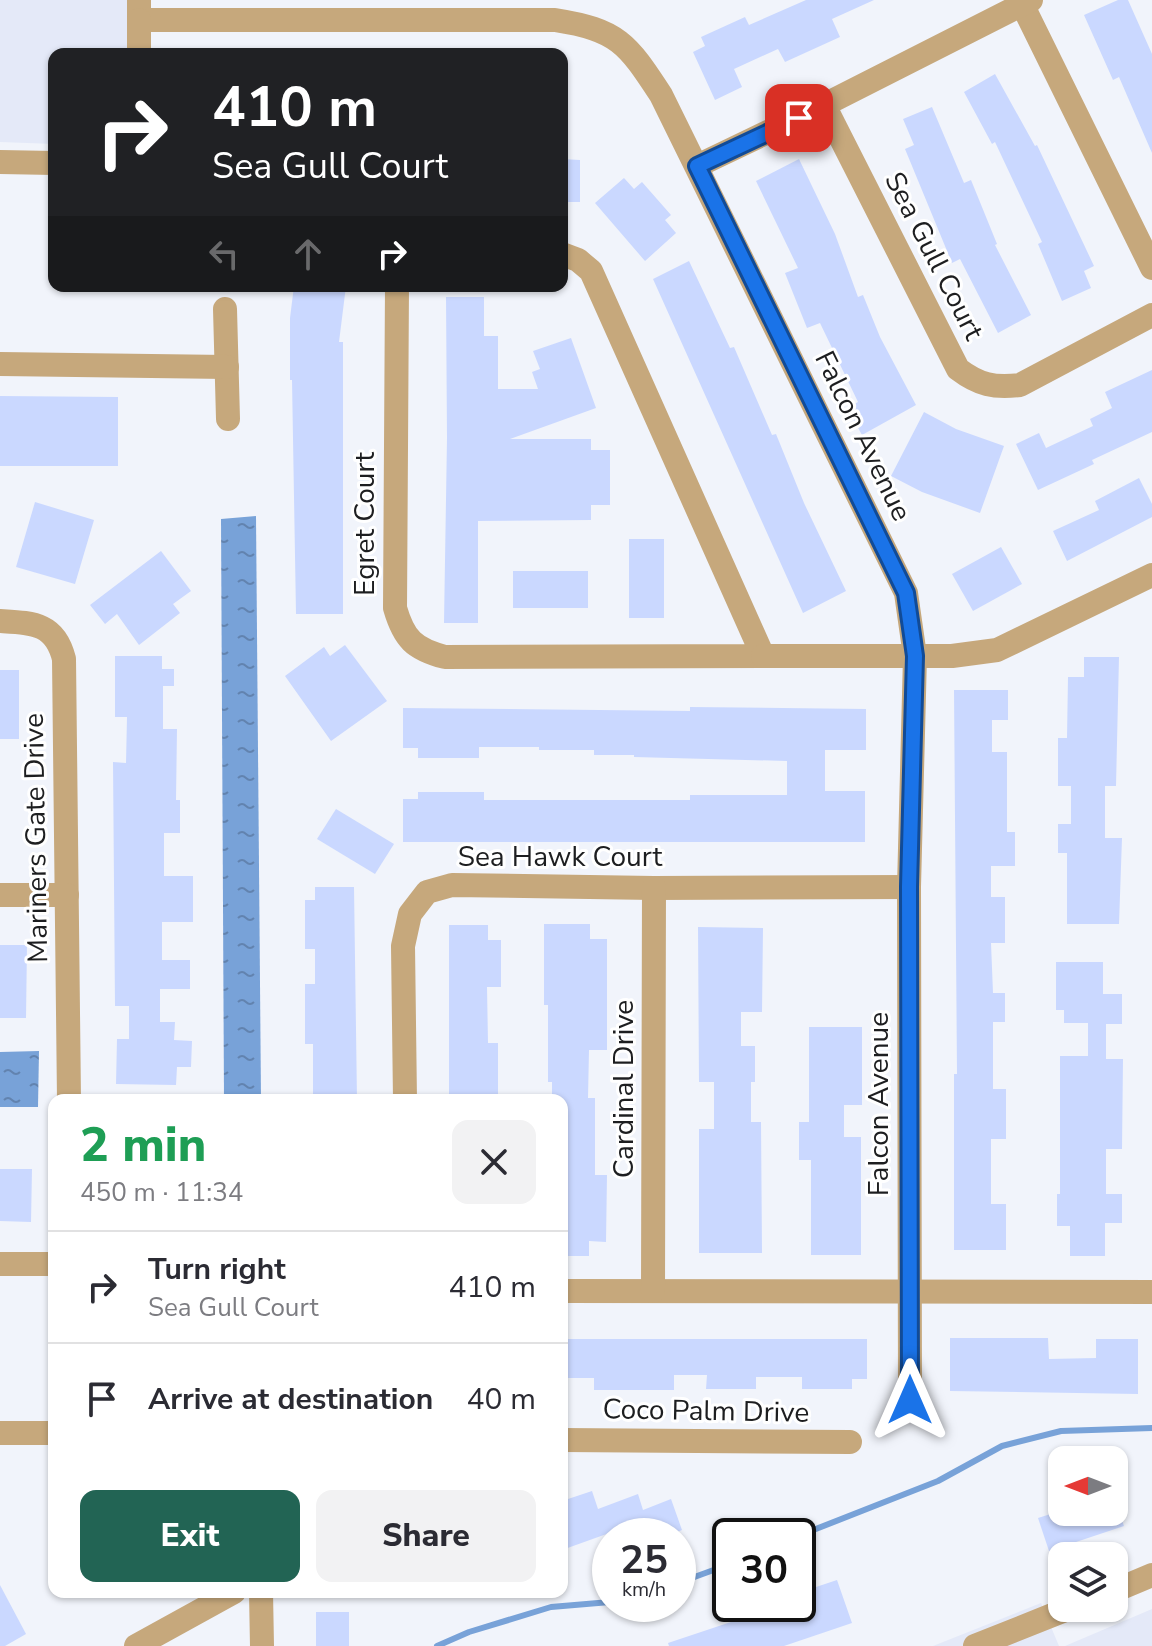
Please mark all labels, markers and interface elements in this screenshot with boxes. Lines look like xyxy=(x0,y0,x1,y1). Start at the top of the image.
text: 410 m xyxy=(212,69,377,146)
icon: right xyxy=(80,80,184,184)
pin xyxy=(765,84,833,152)
icon: arrive xyxy=(777,96,821,140)
text: Sea Gull Court xyxy=(212,142,448,191)
street label: Sea Gull Court xyxy=(875,166,993,347)
icon: left xyxy=(202,232,246,276)
icon: ahead xyxy=(286,232,330,276)
icon: right xyxy=(370,232,414,276)
street label: Falcon Avenue xyxy=(806,345,920,527)
street label: Egret Court xyxy=(346,452,384,596)
street label: Mariners Gate Drive xyxy=(15,713,57,963)
street label: Sea Hawk Court xyxy=(458,838,663,876)
street label: Cardinal Drive xyxy=(605,1000,643,1178)
street label: Falcon Avenue xyxy=(860,1012,898,1196)
text: 2 min xyxy=(80,1112,206,1178)
button: close xyxy=(452,1120,536,1204)
text: 450 m · 11:34 xyxy=(80,1175,243,1210)
text: Turn right xyxy=(148,1249,286,1290)
icon: right xyxy=(80,1265,124,1309)
text: 410 m xyxy=(449,1267,536,1308)
text: Sea Gull Court xyxy=(148,1290,319,1325)
position arrow xyxy=(868,1358,952,1442)
icon: arrive xyxy=(80,1377,124,1421)
text: Arrive at destination xyxy=(148,1379,433,1420)
text: 40 m xyxy=(467,1379,536,1420)
street label: Coco Palm Drive xyxy=(602,1390,810,1432)
north arrow xyxy=(1048,1446,1128,1526)
map controls xyxy=(1048,1446,1128,1622)
button: Exit xyxy=(80,1490,300,1582)
button: Share xyxy=(316,1490,536,1582)
speed limit sign: 30 xyxy=(712,1518,816,1622)
text: 25 xyxy=(620,1533,668,1587)
button: layers xyxy=(1048,1542,1128,1622)
text: km/h xyxy=(622,1576,666,1603)

